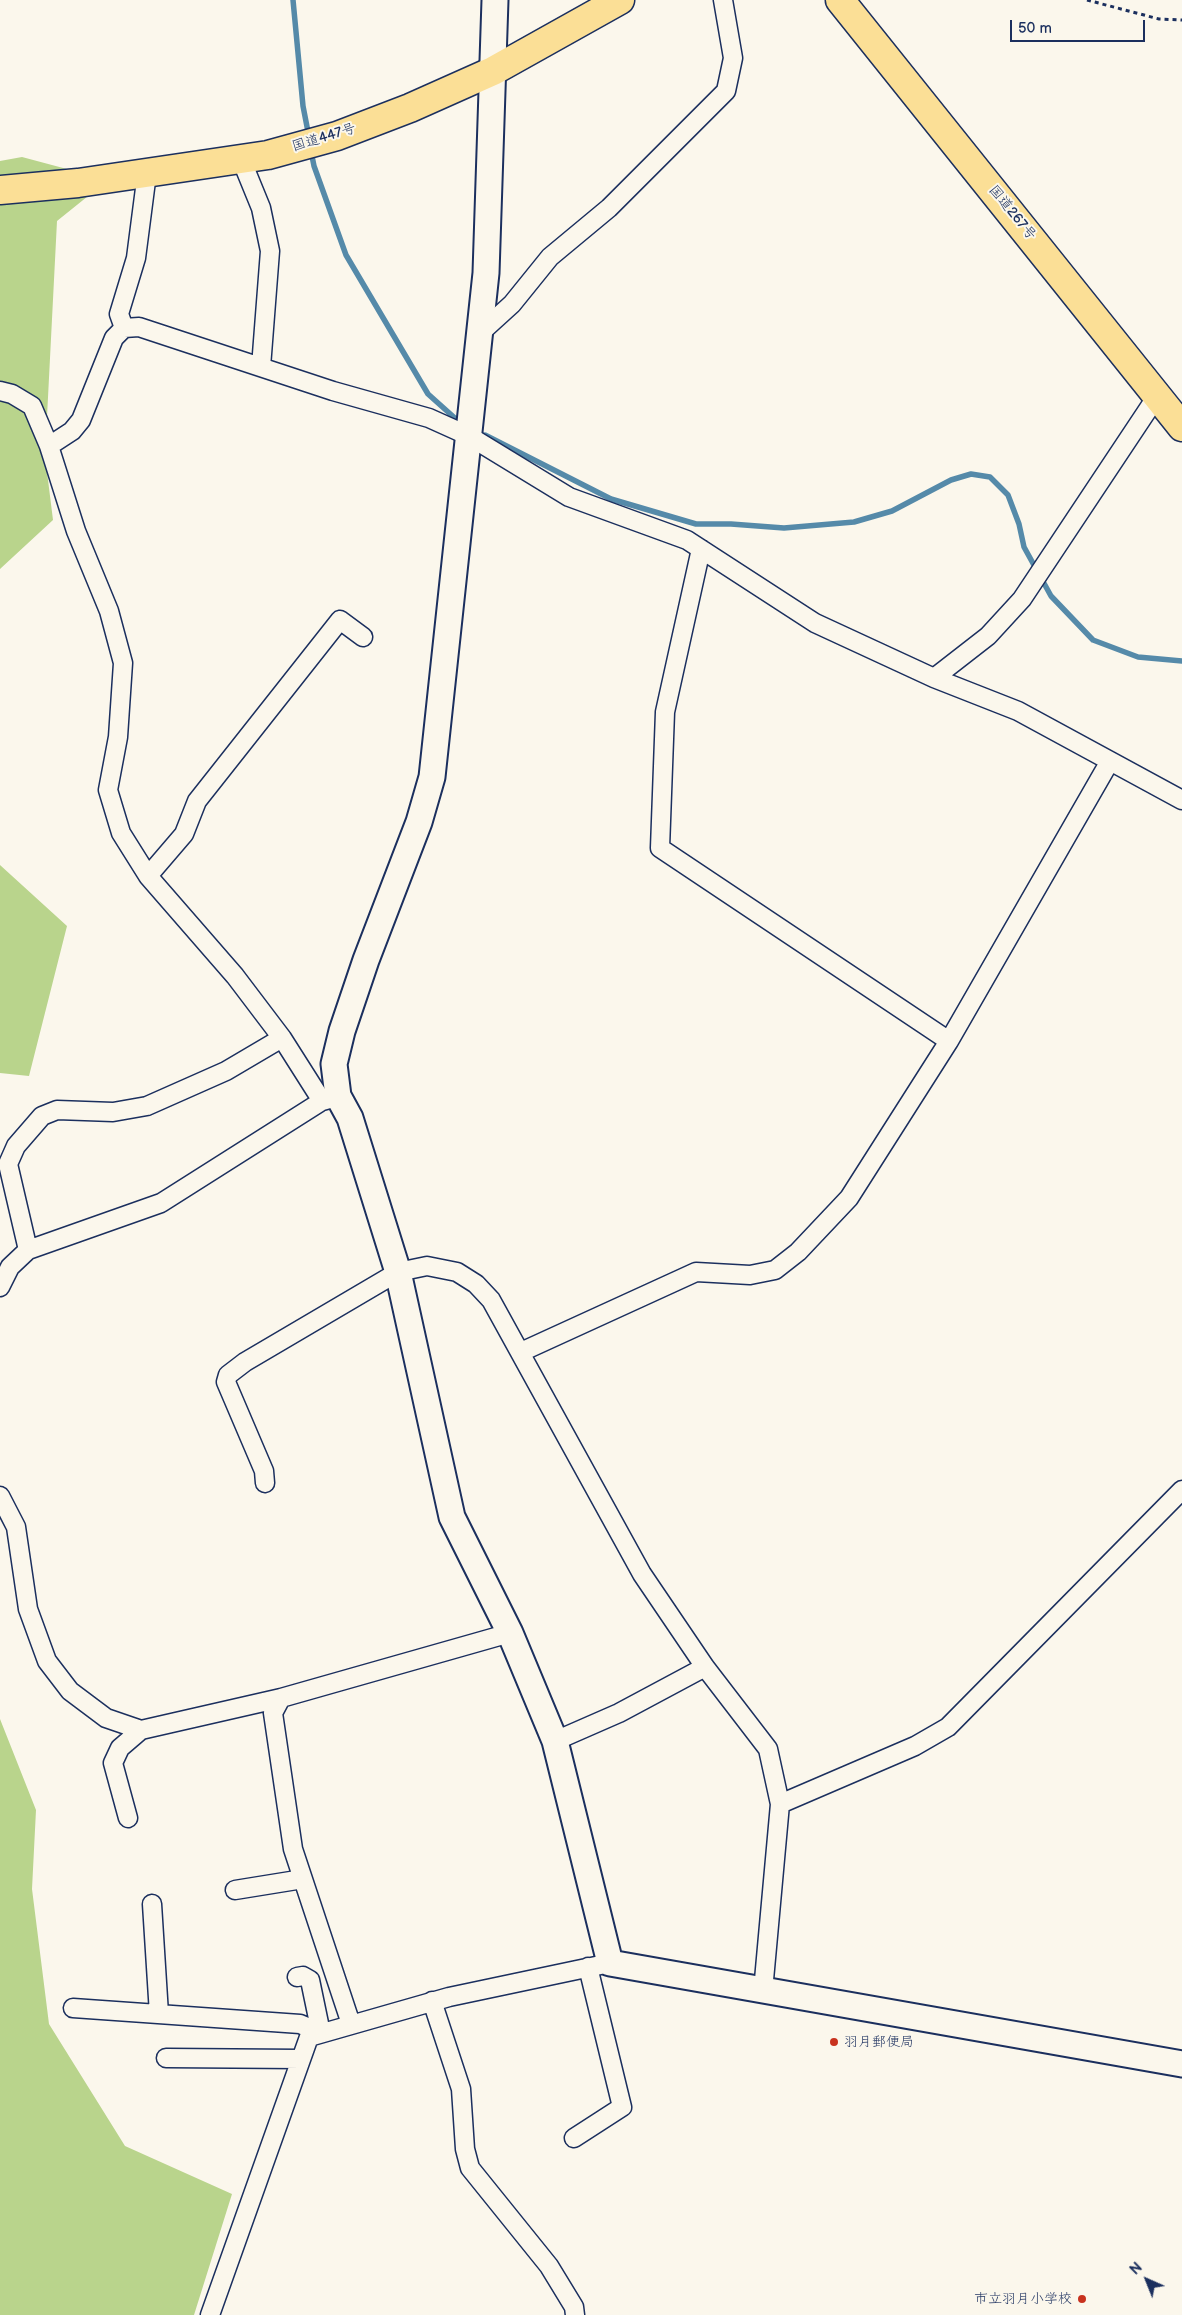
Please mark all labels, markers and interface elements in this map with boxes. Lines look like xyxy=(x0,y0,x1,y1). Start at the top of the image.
scale bar xyxy=(1012,10,1147,42)
text: 50 m xyxy=(1018,19,1052,38)
street label: 国道447号 xyxy=(290,120,358,156)
street label: 国道267号 xyxy=(985,182,1039,244)
place label: 羽月郵便局 xyxy=(844,2034,914,2050)
marker: 羽月郵便局 xyxy=(828,2036,840,2048)
north arrow xyxy=(1122,2255,1172,2305)
text: N xyxy=(1127,2259,1146,2279)
place label: 市立羽月小学校 xyxy=(974,2291,1072,2307)
marker: 市立羽月小学校 xyxy=(1076,2293,1088,2305)

